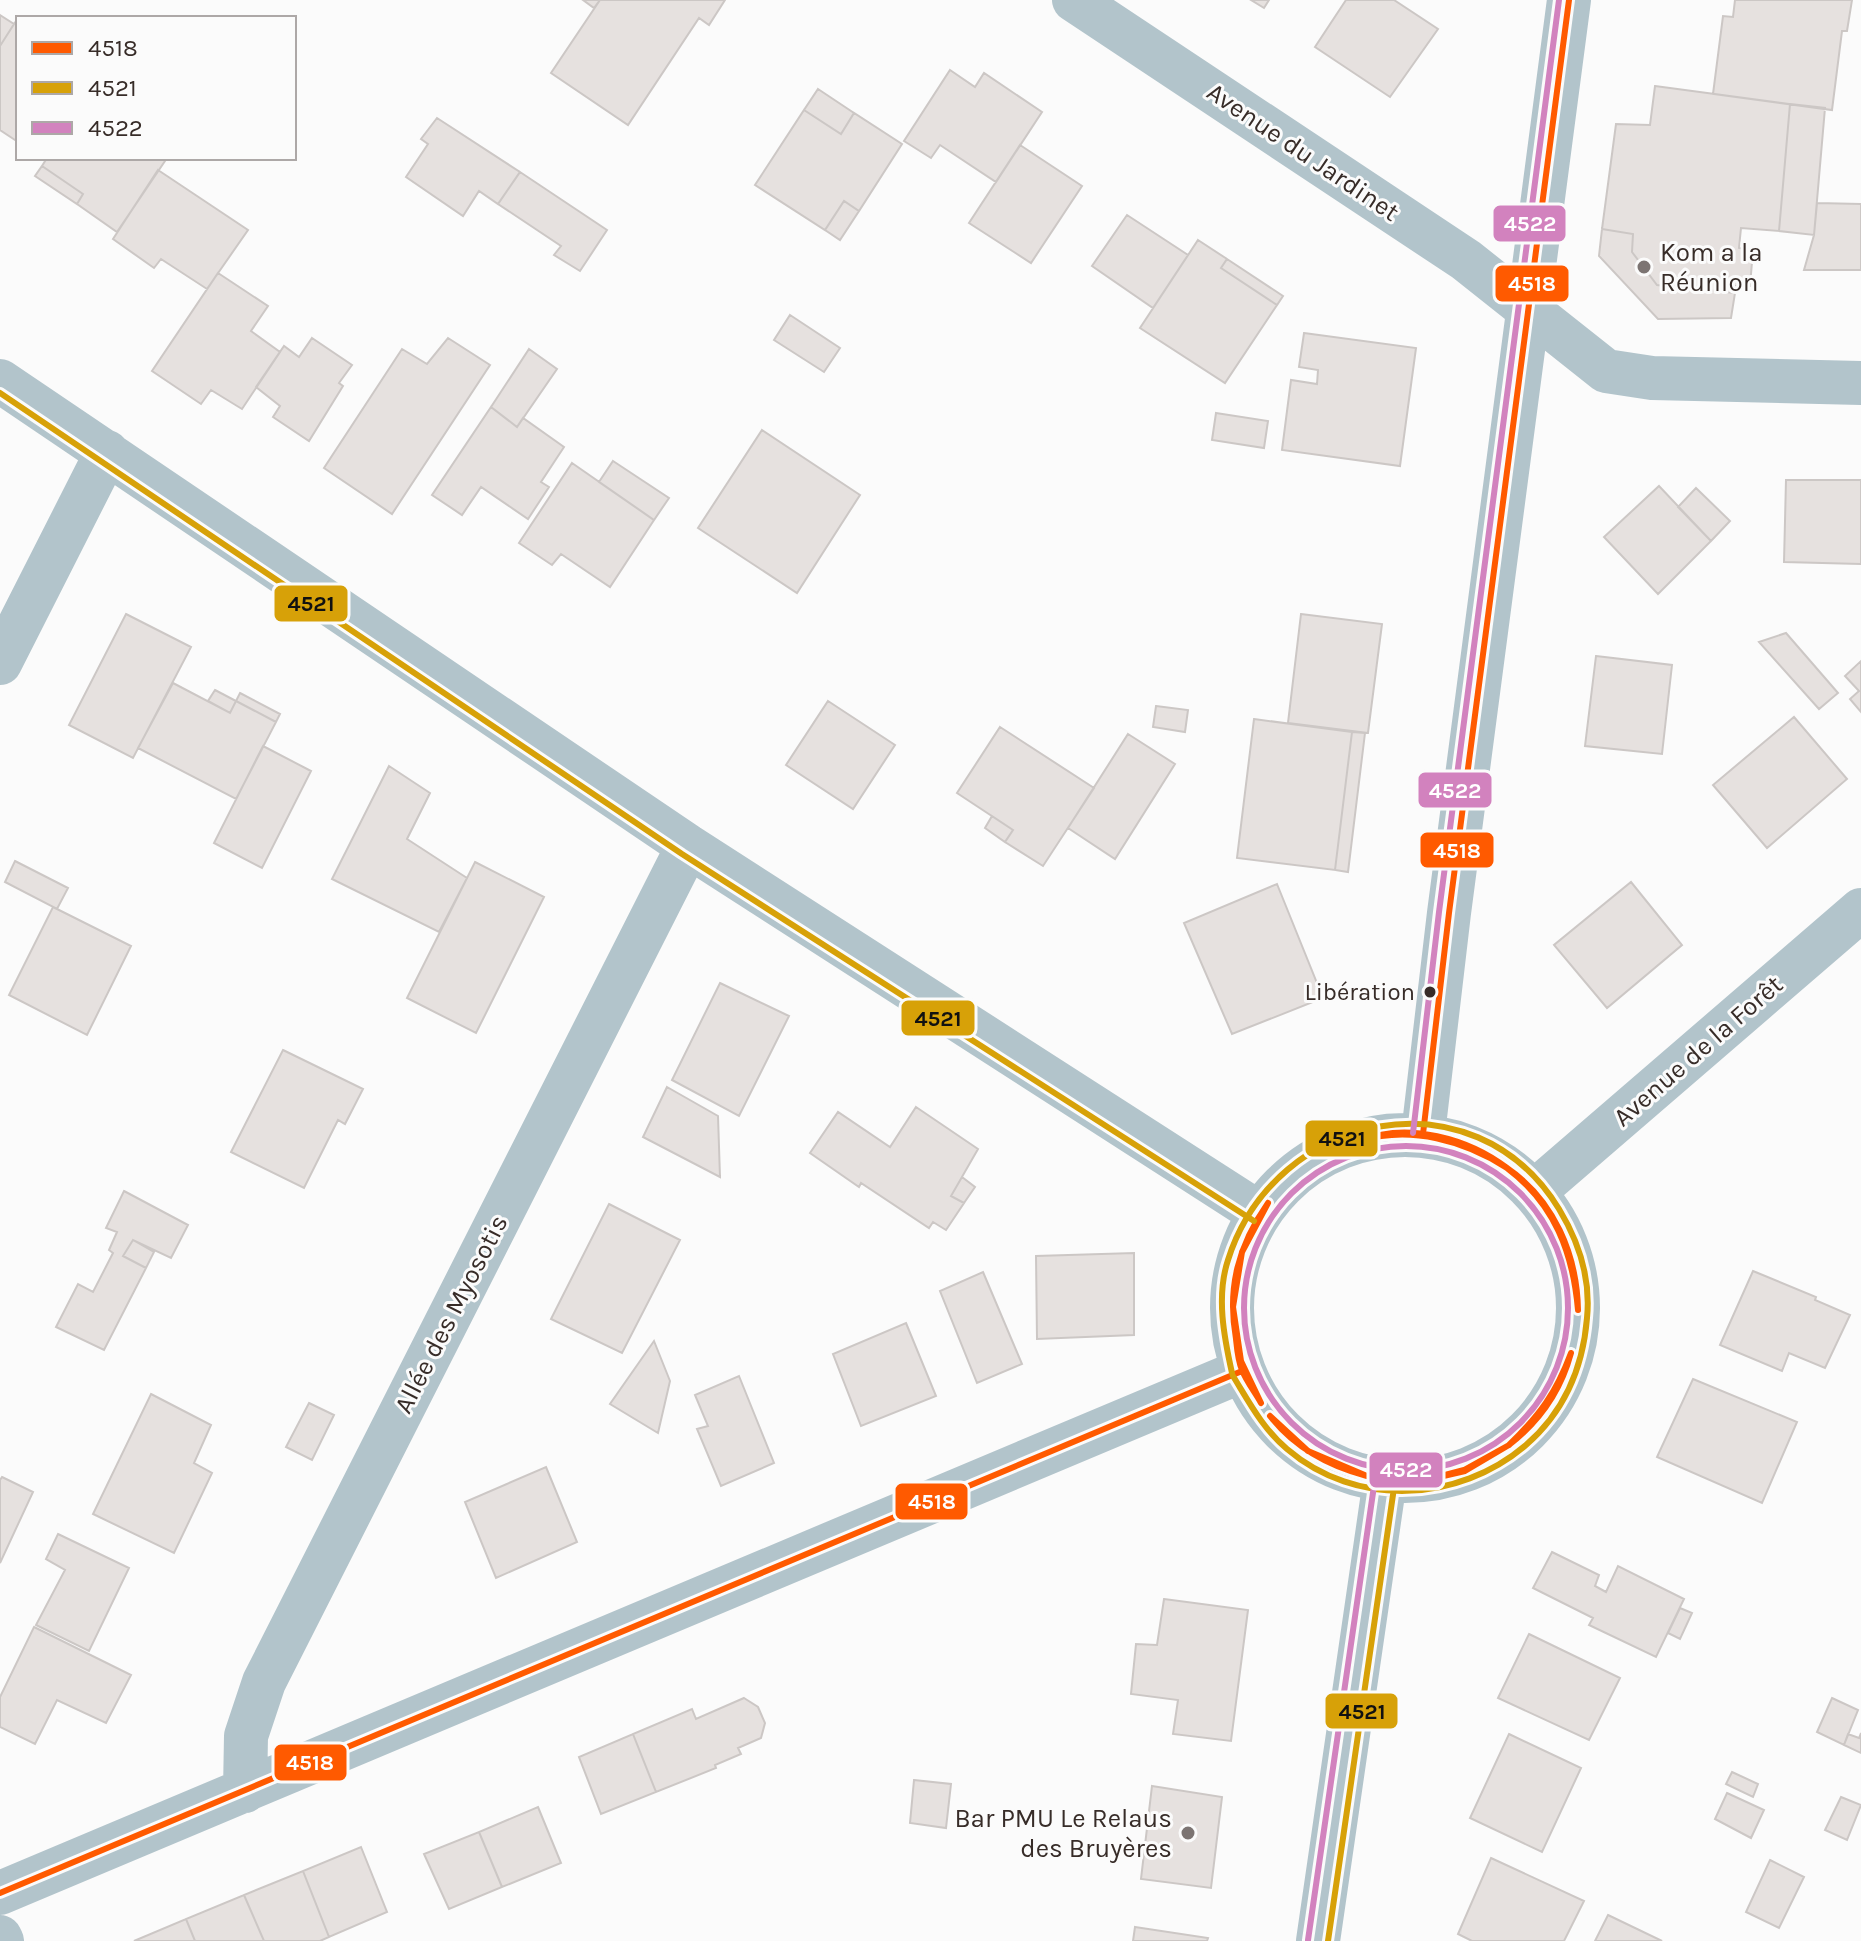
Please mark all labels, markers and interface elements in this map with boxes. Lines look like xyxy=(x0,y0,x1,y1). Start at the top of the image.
legend xyxy=(16,16,296,160)
text: 4518 xyxy=(88,34,138,62)
text: 4521 xyxy=(88,74,137,102)
street label: Avenue du Jardinet xyxy=(1201,76,1405,228)
text: 4522 xyxy=(88,114,143,142)
line badge: 4522 xyxy=(1492,204,1567,243)
text: 4522 xyxy=(1504,211,1556,237)
place label: Kom a la Réunion xyxy=(1660,237,1763,298)
marker: Kom a la Réunion xyxy=(1635,258,1653,276)
line badge: 4518 xyxy=(1494,264,1570,303)
text: 4518 xyxy=(1508,271,1556,297)
line badge: 4521 xyxy=(273,584,349,623)
text: 4521 xyxy=(287,591,335,617)
line badge: 4522 xyxy=(1417,771,1493,809)
text: 4522 xyxy=(1429,778,1481,804)
line badge: 4518 xyxy=(1419,831,1495,869)
text: 4518 xyxy=(1433,838,1481,864)
street label: Avenue de la Forêt xyxy=(1607,969,1789,1133)
place label: Libération xyxy=(1304,978,1415,1006)
marker: Libération xyxy=(1422,984,1438,1000)
line badge: 4521 xyxy=(900,999,976,1037)
text: 4521 xyxy=(914,1006,962,1032)
line badge: 4521 xyxy=(1304,1119,1379,1158)
text: 4521 xyxy=(1318,1126,1366,1152)
street label: Allée des Myosotis xyxy=(388,1210,514,1418)
line badge: 4522 xyxy=(1368,1451,1444,1489)
text: 4522 xyxy=(1380,1457,1432,1483)
line badge: 4518 xyxy=(894,1482,969,1521)
text: 4518 xyxy=(908,1489,956,1515)
line badge: 4521 xyxy=(1324,1692,1399,1730)
text: 4521 xyxy=(1338,1699,1386,1725)
line badge: 4518 xyxy=(273,1743,348,1782)
text: 4518 xyxy=(286,1750,334,1776)
place label: Bar PMU Le Relaus des Bruyères xyxy=(954,1803,1172,1864)
marker: Bar PMU Le Relaus des Bruyères xyxy=(1179,1824,1197,1842)

